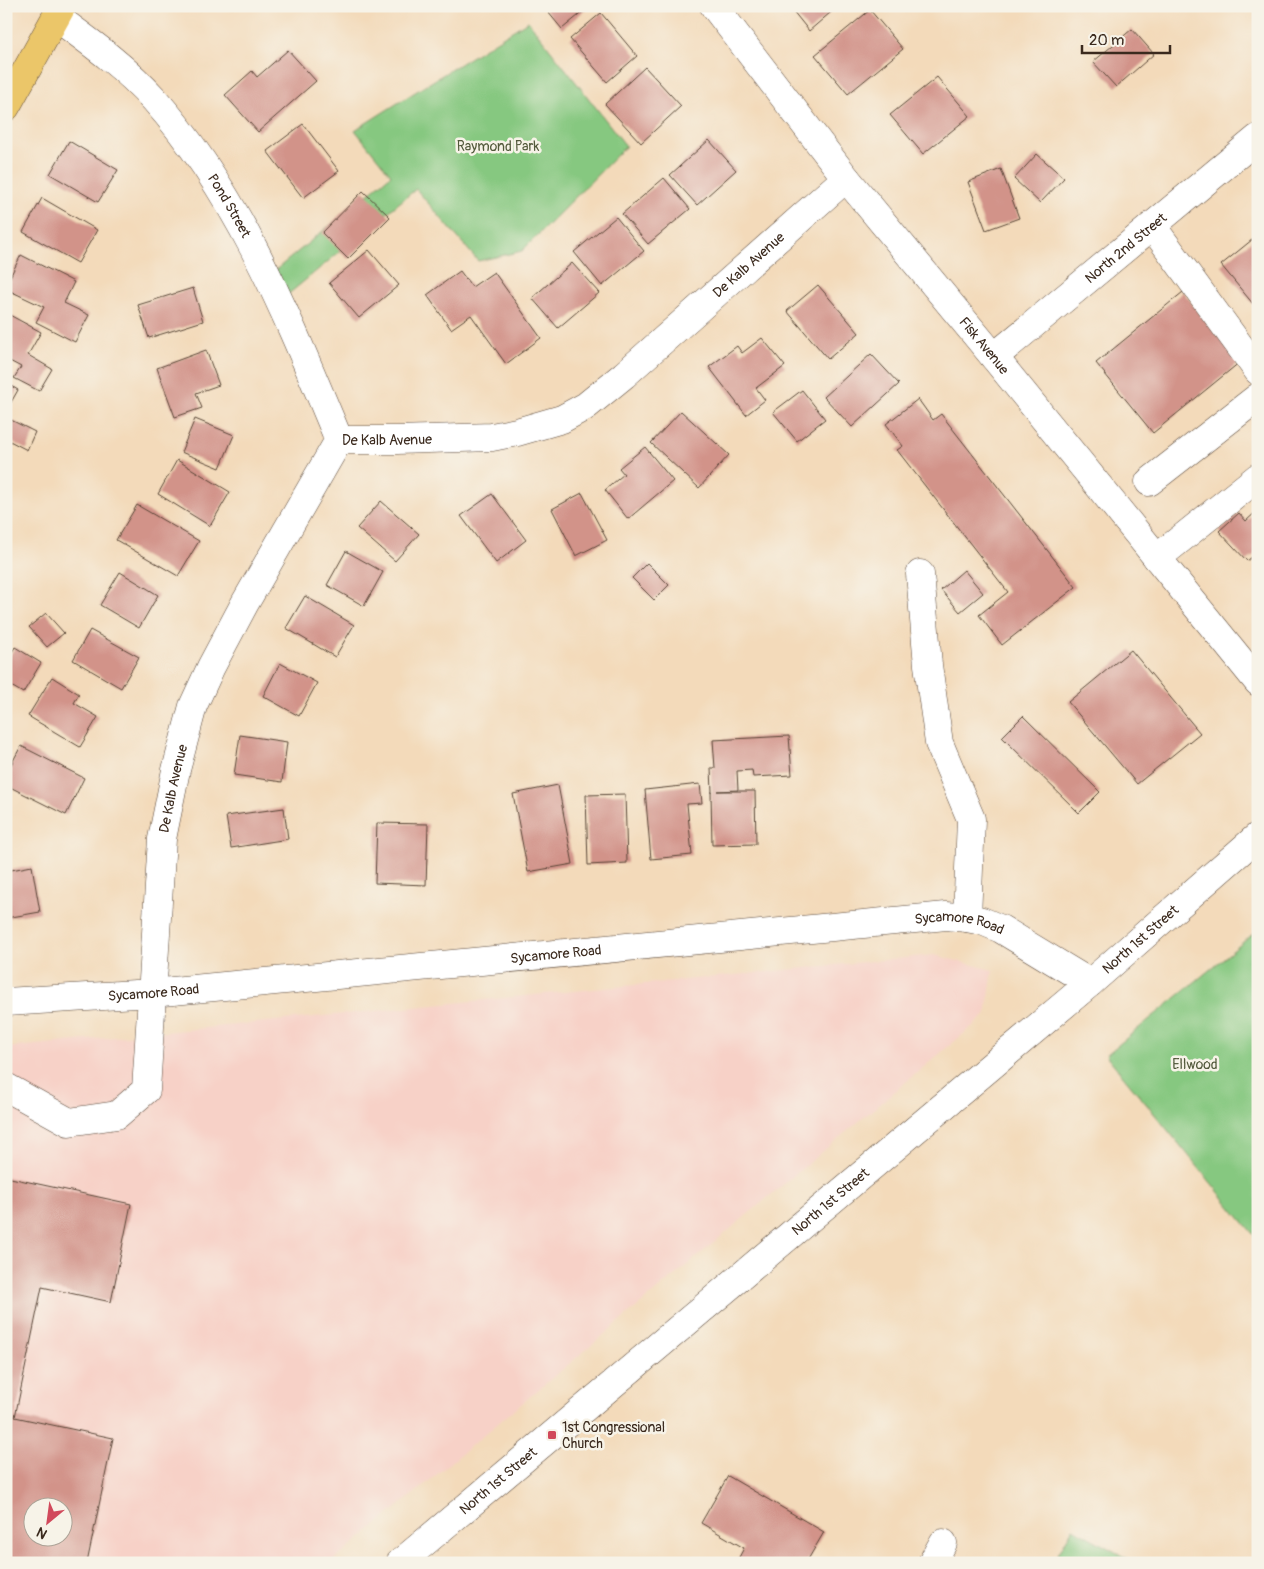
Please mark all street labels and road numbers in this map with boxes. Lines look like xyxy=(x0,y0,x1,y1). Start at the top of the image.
street label: Pond Street xyxy=(204,171,255,241)
street label: North 2nd Street xyxy=(1082,209,1170,287)
street label: De Kalb Avenue xyxy=(709,229,788,301)
street label: Fisk Avenue xyxy=(955,314,1013,378)
street label: De Kalb Avenue xyxy=(342,431,432,449)
street label: De Kalb Avenue xyxy=(155,742,191,834)
street label: North 1st Street xyxy=(1099,901,1182,977)
street label: Sycamore Road xyxy=(914,908,1007,938)
street label: Sycamore Road xyxy=(510,941,602,967)
street label: Sycamore Road xyxy=(108,980,200,1005)
street label: North 1st Street xyxy=(788,1164,873,1239)
street label: North 1st Street xyxy=(456,1443,541,1518)

